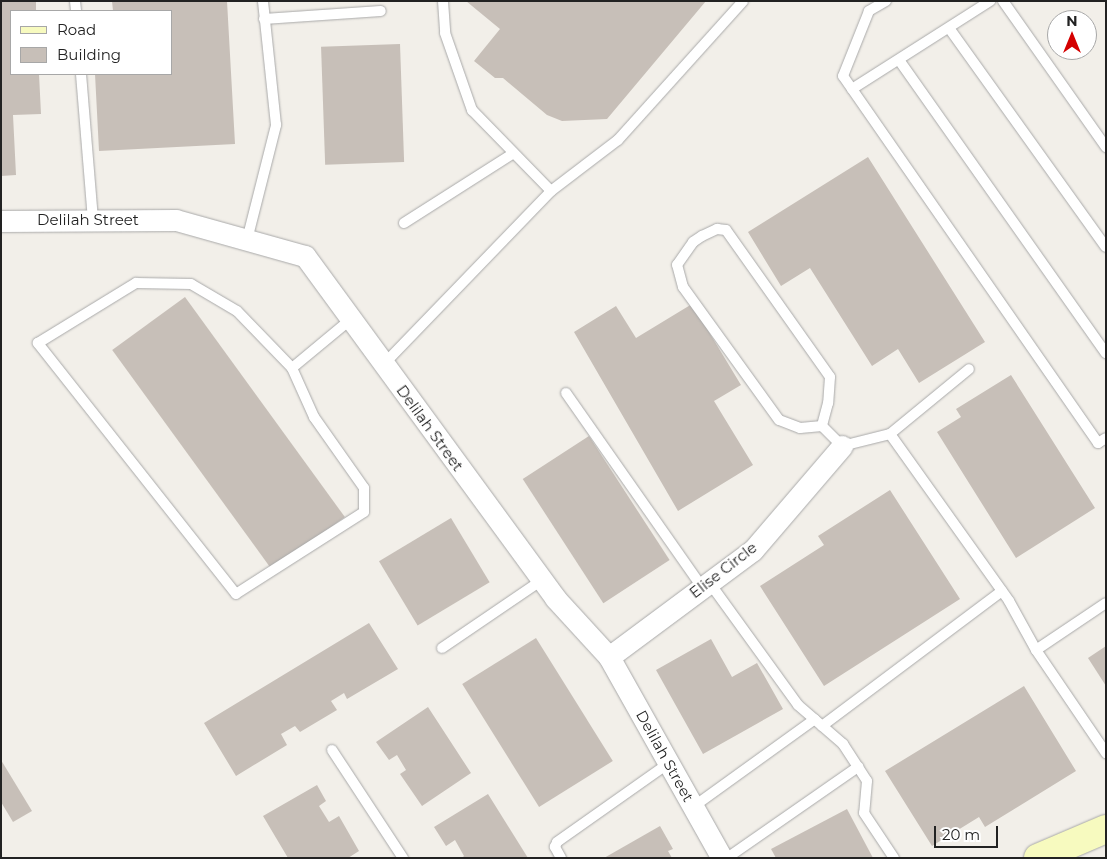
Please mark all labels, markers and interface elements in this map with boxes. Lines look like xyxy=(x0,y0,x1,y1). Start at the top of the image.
legend xyxy=(10,10,172,75)
north arrow xyxy=(1047,10,1097,60)
text: N xyxy=(1066,12,1078,30)
text: Road xyxy=(57,20,96,39)
text: Building xyxy=(57,45,121,64)
street label: Delilah Street xyxy=(37,211,139,229)
street label: Delilah Street xyxy=(393,382,467,474)
street label: Elise Circle xyxy=(686,538,760,602)
street label: Delilah Street xyxy=(632,707,698,805)
scale bar xyxy=(937,816,1001,848)
text: 20 m xyxy=(942,825,980,844)

